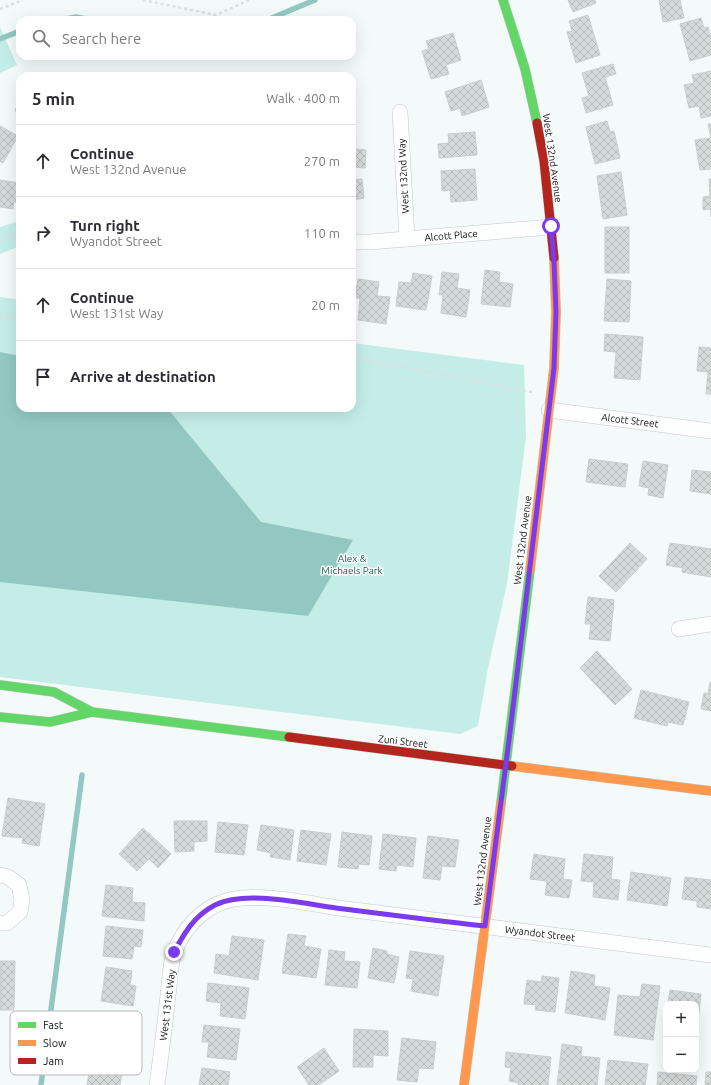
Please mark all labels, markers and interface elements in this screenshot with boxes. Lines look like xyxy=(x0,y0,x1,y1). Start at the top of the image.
search box xyxy=(16,16,356,60)
icon: search xyxy=(30,27,52,49)
text: Search here xyxy=(62,30,141,47)
text: 5 min xyxy=(32,89,75,108)
text: Walk · 400 m xyxy=(266,91,340,105)
street label: West 132nd Avenue xyxy=(541,113,564,203)
street label: West 132nd Way xyxy=(396,138,411,214)
text: Continue xyxy=(70,145,134,162)
icon: ahead xyxy=(32,150,54,172)
text: 270 m xyxy=(304,154,340,168)
text: West 132nd Avenue xyxy=(70,162,187,176)
text: Turn right xyxy=(70,217,140,234)
route start xyxy=(542,217,560,235)
icon: right xyxy=(32,222,54,244)
text: 110 m xyxy=(304,226,340,240)
street label: Alcott Place xyxy=(424,228,478,243)
text: Wyandot Street xyxy=(70,234,162,248)
text: Continue xyxy=(70,289,134,306)
icon: ahead xyxy=(32,294,54,316)
text: 20 m xyxy=(311,298,340,312)
text: West 131st Way xyxy=(70,306,163,320)
icon: arrive xyxy=(32,366,54,388)
text: Arrive at destination xyxy=(70,368,216,385)
street label: Alcott Street xyxy=(601,412,659,429)
street label: West 132nd Avenue xyxy=(512,495,533,585)
park label: Alex & Michaels Park xyxy=(321,553,383,576)
street label: Zuni Street xyxy=(378,733,428,750)
street label: West 132nd Avenue xyxy=(472,816,493,906)
street label: Wyandot Street xyxy=(504,924,576,943)
route end xyxy=(165,943,183,961)
street label: West 131st Way xyxy=(158,969,177,1041)
map controls xyxy=(663,1001,699,1073)
button: + xyxy=(663,1001,699,1037)
legend xyxy=(10,1011,142,1075)
text: Fast xyxy=(43,1019,64,1031)
text: Slow xyxy=(43,1037,67,1049)
button: − xyxy=(663,1037,699,1073)
text: Jam xyxy=(43,1055,64,1067)

